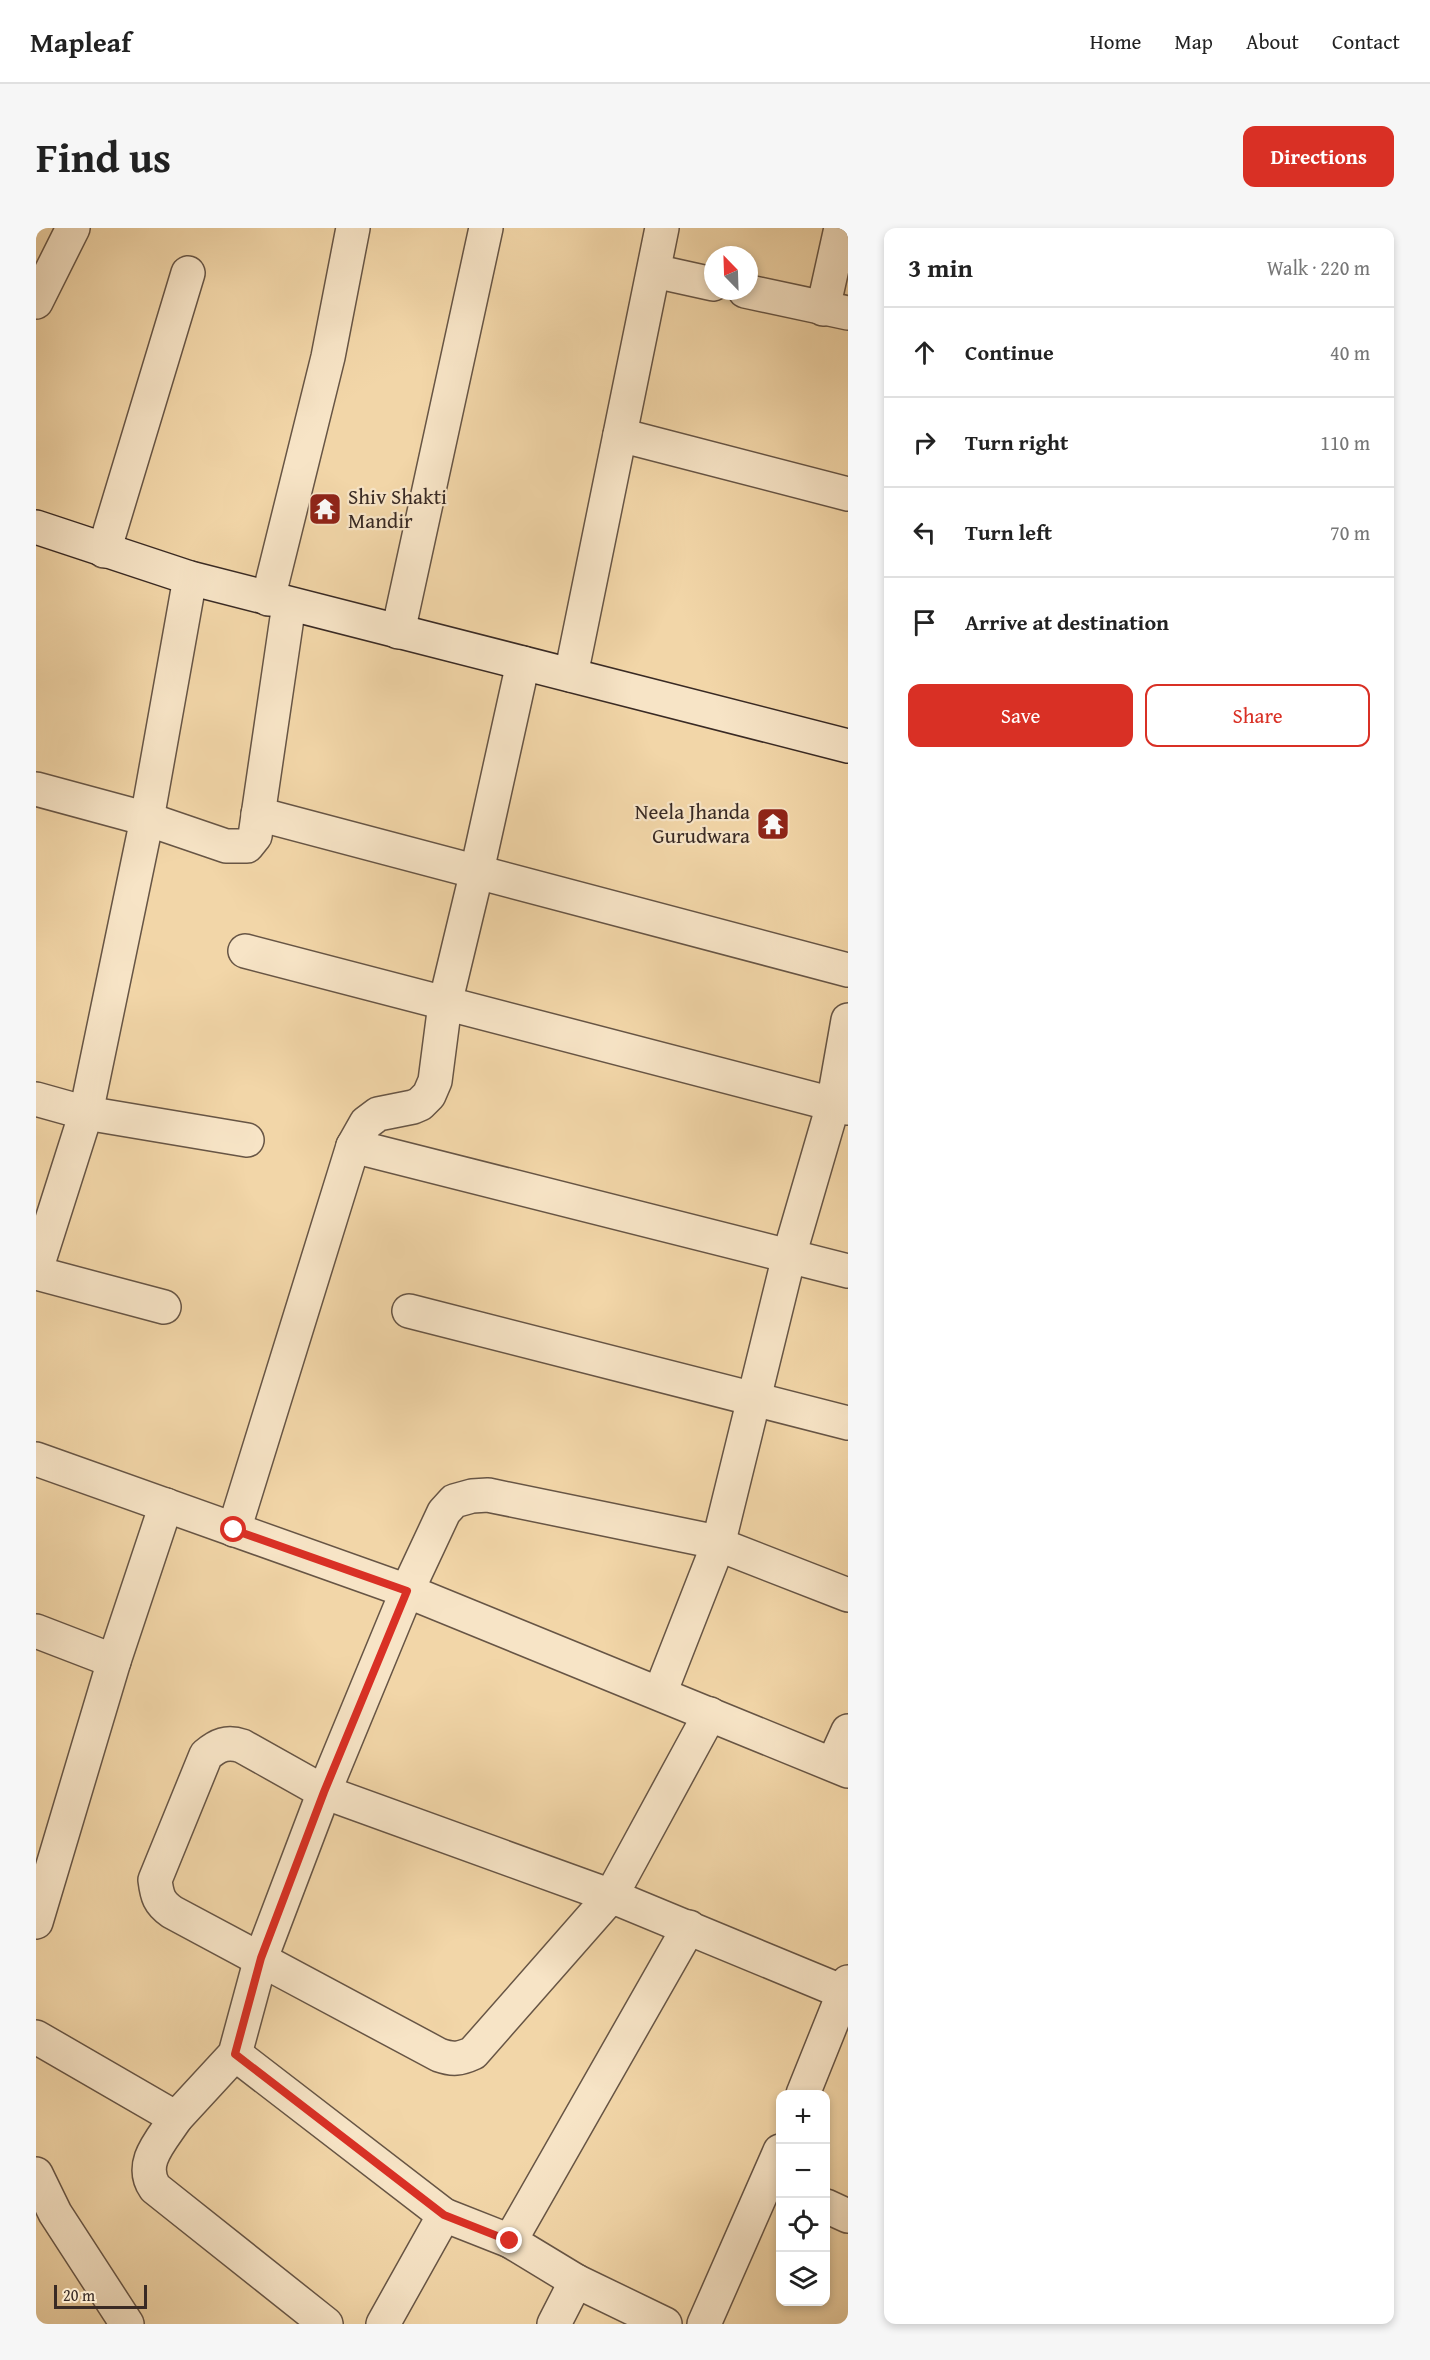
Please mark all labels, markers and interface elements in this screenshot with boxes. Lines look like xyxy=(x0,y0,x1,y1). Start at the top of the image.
text: Mapleaf xyxy=(30,21,131,62)
text: Home xyxy=(1090,26,1141,57)
text: Map xyxy=(1174,26,1213,57)
text: About xyxy=(1246,26,1299,57)
text: Contact xyxy=(1332,26,1400,57)
text: Find us xyxy=(36,126,171,187)
button: Directions xyxy=(1243,126,1394,187)
north arrow xyxy=(704,246,758,300)
text: 3 min xyxy=(908,248,973,287)
text: Walk · 220 m xyxy=(1267,253,1370,282)
icon: ahead xyxy=(908,336,941,369)
text: Continue xyxy=(965,336,1054,368)
text: 40 m xyxy=(1330,338,1370,367)
icon: right xyxy=(908,426,941,459)
text: Turn right xyxy=(965,426,1068,458)
text: 110 m xyxy=(1320,428,1370,457)
place label: Shiv Shakti Mandir xyxy=(348,481,447,536)
temple icon: Shiv Shakti Mandir xyxy=(307,491,343,527)
icon: left xyxy=(908,516,941,549)
text: Turn left xyxy=(965,516,1052,548)
text: 70 m xyxy=(1330,518,1370,547)
icon: arrive xyxy=(908,606,941,639)
text: Arrive at destination xyxy=(965,606,1169,638)
button: Save xyxy=(908,684,1133,747)
button: Share xyxy=(1145,684,1370,747)
place label: Neela Jhanda Gurudwara xyxy=(635,796,750,851)
temple icon: Neela Jhanda Gurudwara xyxy=(755,806,791,842)
route start xyxy=(220,1516,246,1542)
map controls xyxy=(776,2090,830,2306)
button: + xyxy=(776,2090,830,2144)
button: − xyxy=(776,2144,830,2198)
button: locate xyxy=(776,2198,830,2252)
route end xyxy=(496,2227,522,2253)
button: layers xyxy=(776,2252,830,2306)
scale bar xyxy=(54,2282,147,2310)
text: 20 m xyxy=(63,2283,95,2307)

